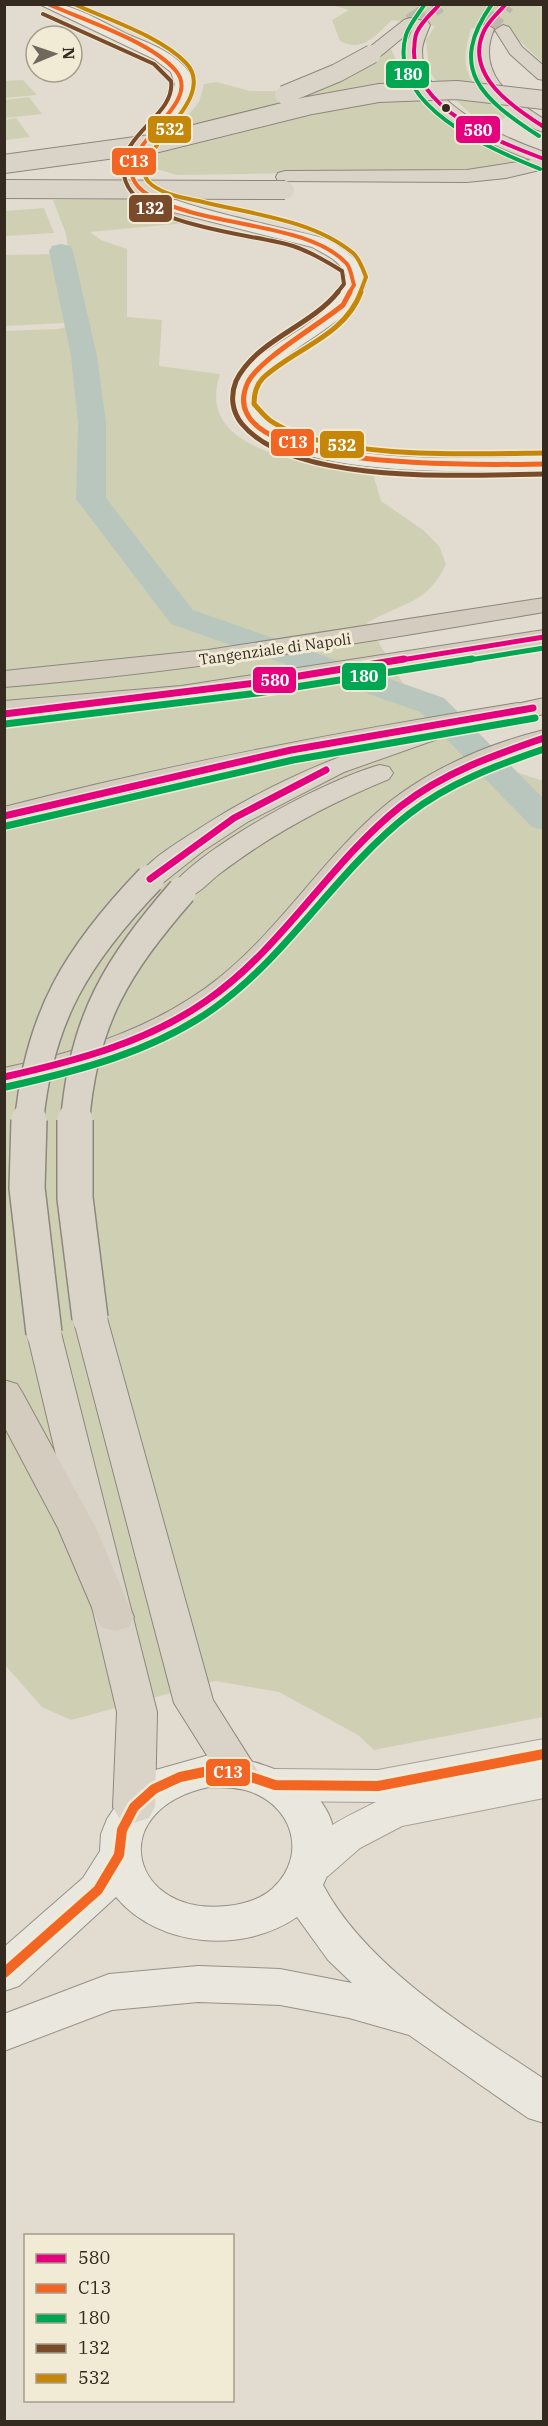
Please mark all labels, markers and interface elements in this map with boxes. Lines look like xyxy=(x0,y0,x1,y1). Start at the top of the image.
north arrow xyxy=(24,24,84,84)
text: N xyxy=(59,47,79,60)
line badge: 180 xyxy=(385,60,430,89)
text: 180 xyxy=(394,64,423,84)
unlabelled marker xyxy=(440,102,452,114)
line badge: 532 xyxy=(147,115,192,144)
line badge: 580 xyxy=(455,115,501,144)
text: 532 xyxy=(156,119,184,139)
text: 580 xyxy=(464,120,493,140)
line badge: C13 xyxy=(111,147,157,176)
text: C13 xyxy=(119,151,149,171)
line badge: 132 xyxy=(128,194,173,223)
text: 132 xyxy=(136,198,164,218)
line badge: C13 xyxy=(270,428,315,457)
line badge: 532 xyxy=(319,430,365,459)
text: C13 xyxy=(278,432,308,452)
text: 532 xyxy=(328,435,356,455)
street label: Tangenziale di Napoli xyxy=(198,629,353,669)
line badge: 180 xyxy=(341,662,387,691)
line badge: 580 xyxy=(252,666,297,694)
text: 180 xyxy=(350,666,379,686)
text: 580 xyxy=(261,670,290,690)
line badge: C13 xyxy=(205,1758,251,1787)
text: C13 xyxy=(213,1762,243,1782)
legend xyxy=(24,2234,234,2402)
text: 580 xyxy=(78,2246,110,2269)
text: C13 xyxy=(78,2276,111,2299)
text: 180 xyxy=(78,2306,110,2329)
text: 132 xyxy=(78,2336,110,2359)
text: 532 xyxy=(78,2366,110,2389)

